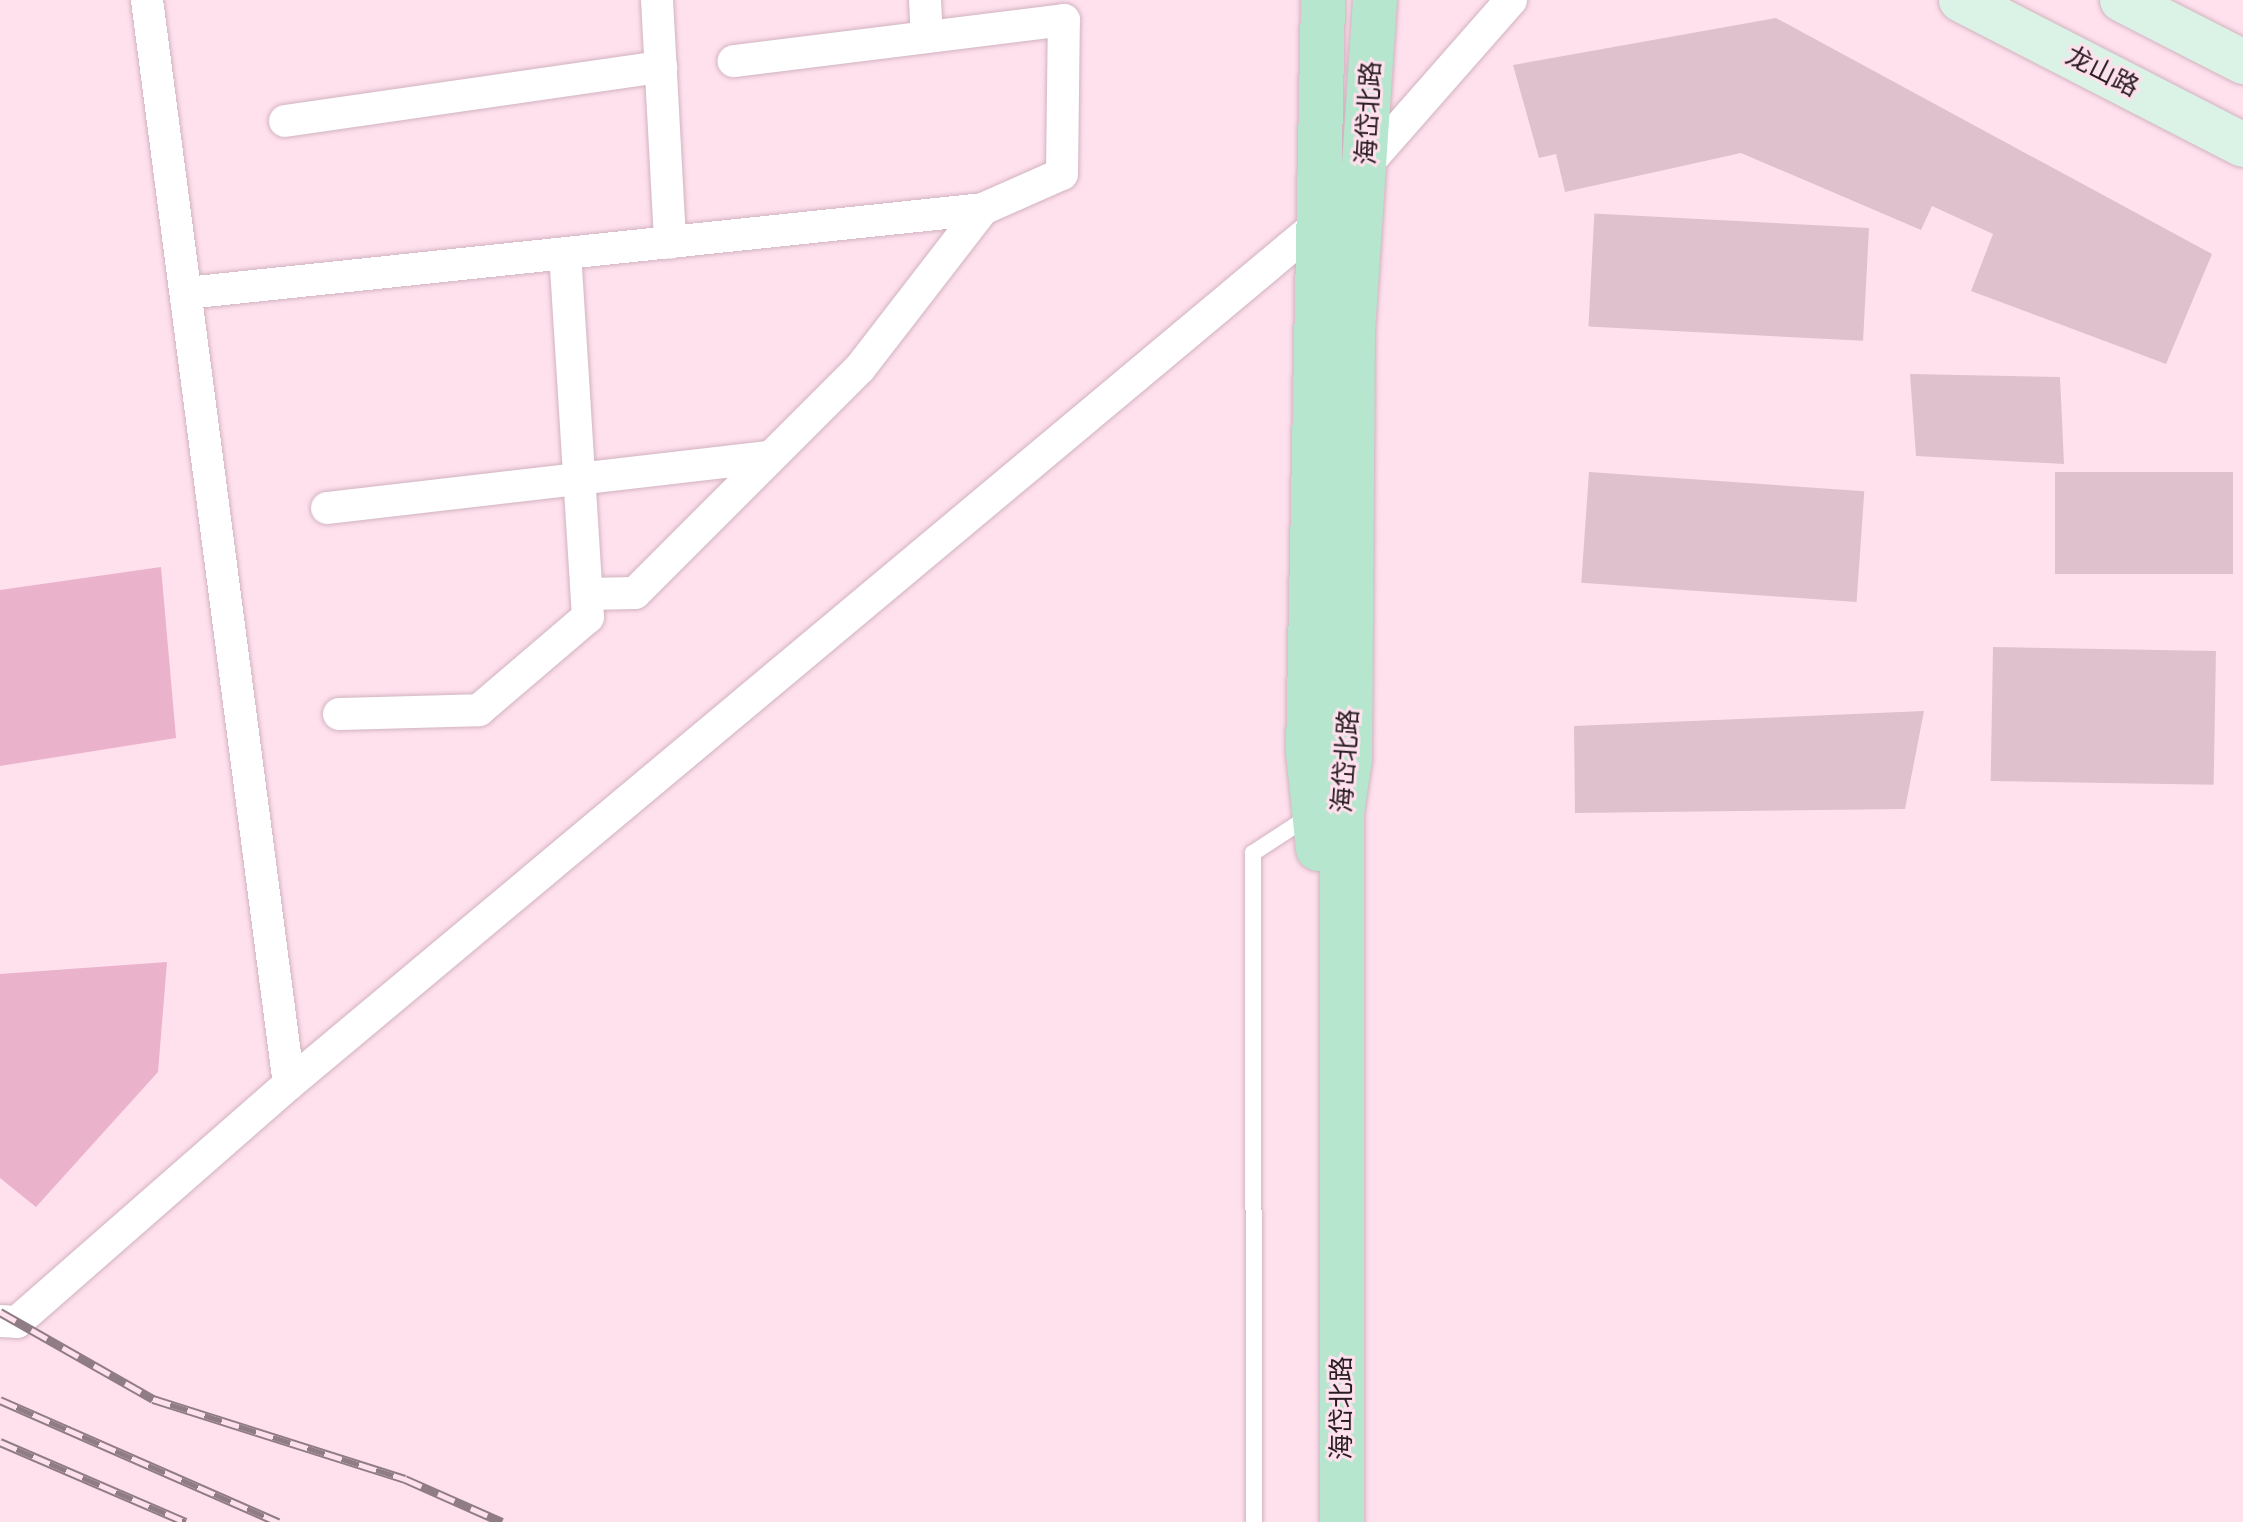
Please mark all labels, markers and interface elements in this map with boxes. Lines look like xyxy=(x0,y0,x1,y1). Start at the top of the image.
street label: 龙山路 xyxy=(2060,40,2144,104)
street label: 海岱北路 xyxy=(1351,60,1387,166)
street label: 海岱北路 xyxy=(1327,708,1365,814)
street label: 海岱北路 xyxy=(1326,1356,1358,1460)

